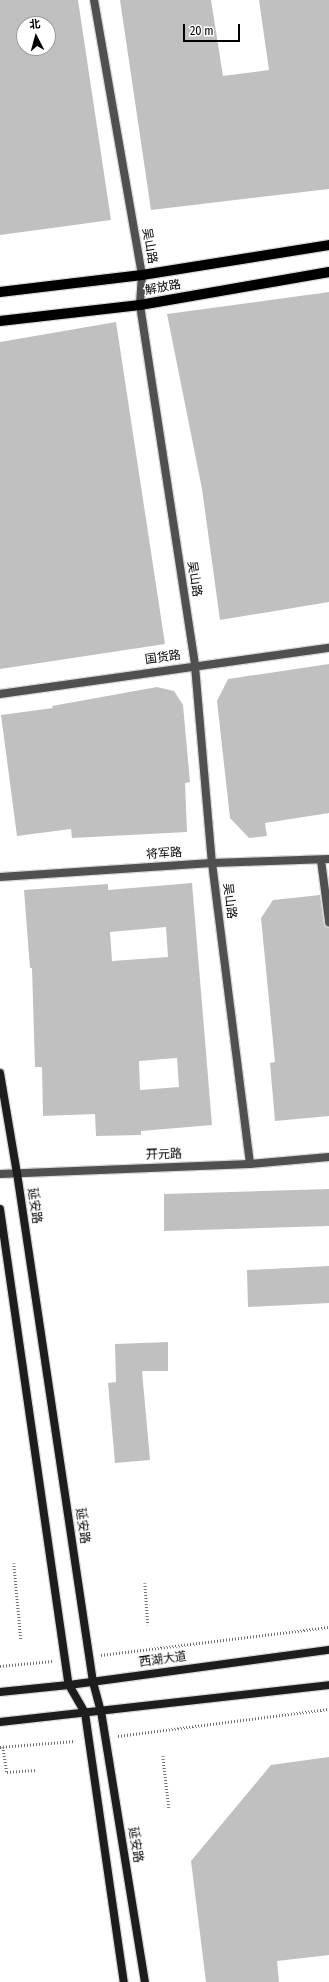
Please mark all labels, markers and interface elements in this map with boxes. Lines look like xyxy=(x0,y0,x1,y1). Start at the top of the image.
north arrow xyxy=(16,16,56,56)
scale bar xyxy=(185,16,242,42)
text: 北 xyxy=(29,18,41,32)
text: 20 m xyxy=(190,24,214,38)
street label: 吴山路 xyxy=(139,227,159,265)
street label: 解放路 xyxy=(144,278,182,298)
street label: 吴山路 xyxy=(184,560,204,598)
street label: 国货路 xyxy=(144,648,182,668)
street label: 将军路 xyxy=(146,846,182,862)
street label: 吴山路 xyxy=(220,882,238,920)
street label: 开元路 xyxy=(146,1147,182,1163)
street label: 延安路 xyxy=(24,1187,44,1225)
street label: 延安路 xyxy=(72,1507,92,1545)
street label: 西湖大道 xyxy=(138,1650,188,1670)
street label: 延安路 xyxy=(125,1826,145,1864)

